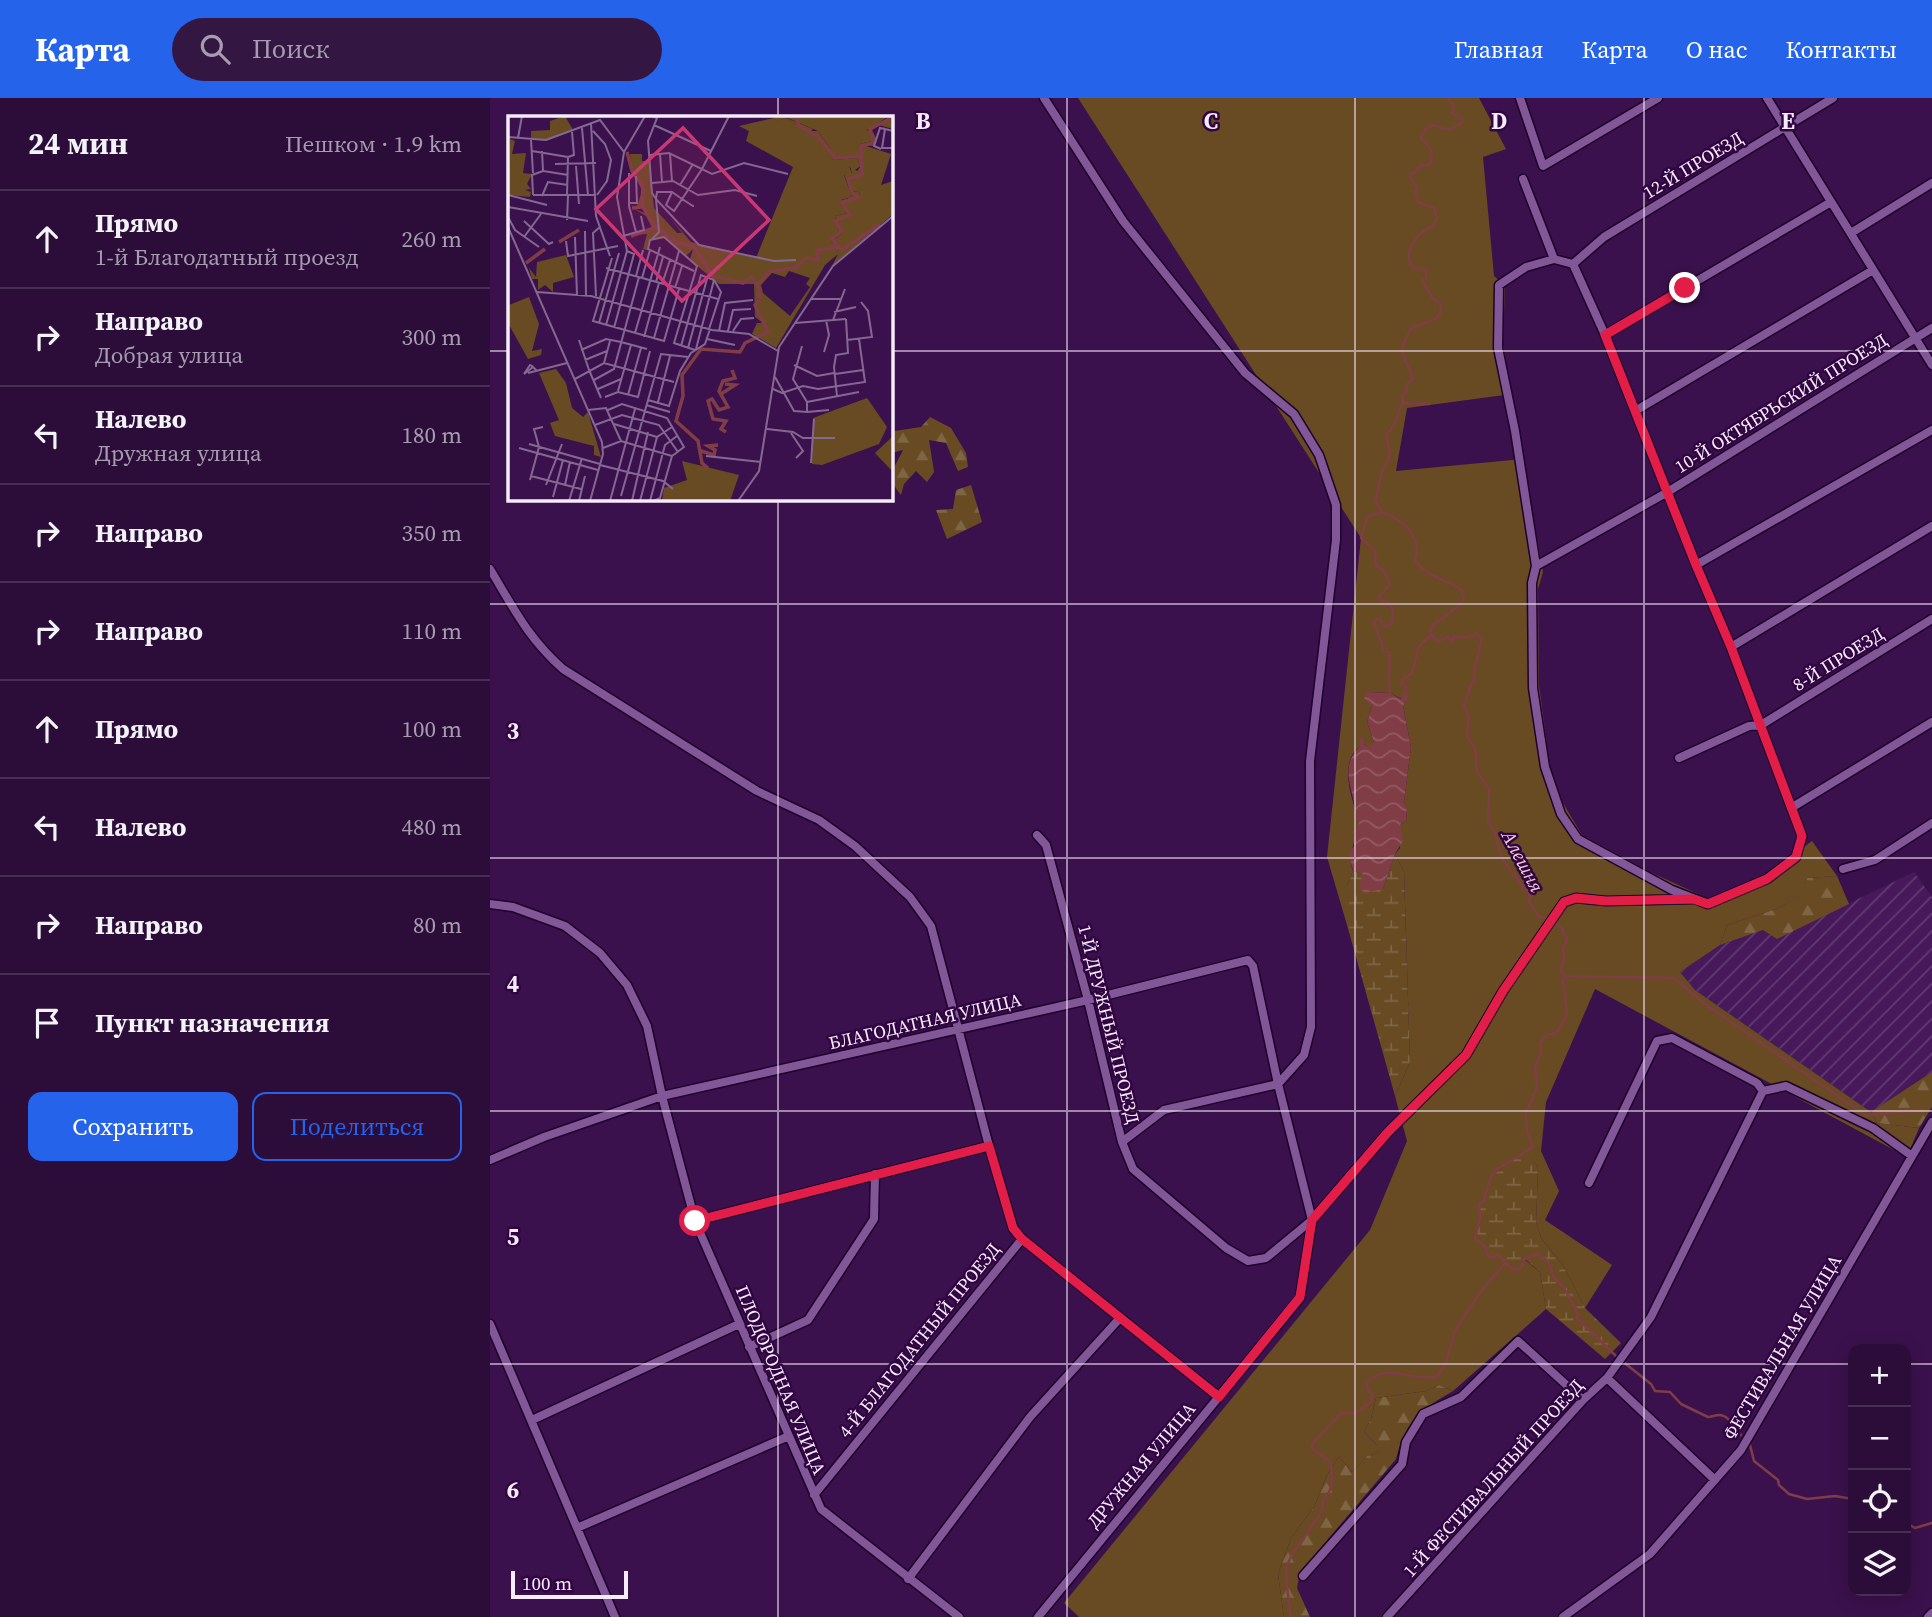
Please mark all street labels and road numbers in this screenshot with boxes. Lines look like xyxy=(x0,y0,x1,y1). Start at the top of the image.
street label: 12-Й ПРОЕЗД xyxy=(1638,125,1748,205)
street label: 10-Й ОКТЯБРЬСКИЙ ПРОЕЗД xyxy=(1670,327,1892,479)
street label: 8-Й ПРОЕЗД xyxy=(1788,621,1888,697)
street label: 1-Й ДРУЖНЫЙ ПРОЕЗД xyxy=(1072,922,1146,1126)
street label: БЛАГОДАТНАЯ УЛИЦА xyxy=(826,987,1024,1055)
street label: 4-Й БЛАГОДАТНЫЙ ПРОЕЗД xyxy=(832,1237,1006,1443)
street label: ФЕСТИВАЛЬНАЯ УЛИЦА xyxy=(1717,1250,1847,1444)
street label: ПЛОДОРОДНАЯ УЛИЦА xyxy=(730,1282,832,1478)
street label: 1-Й ФЕСТИВАЛЬНЫЙ ПРОЕЗД xyxy=(1397,1374,1589,1582)
street label: ДРУЖНАЯ УЛИЦА xyxy=(1081,1397,1201,1533)

